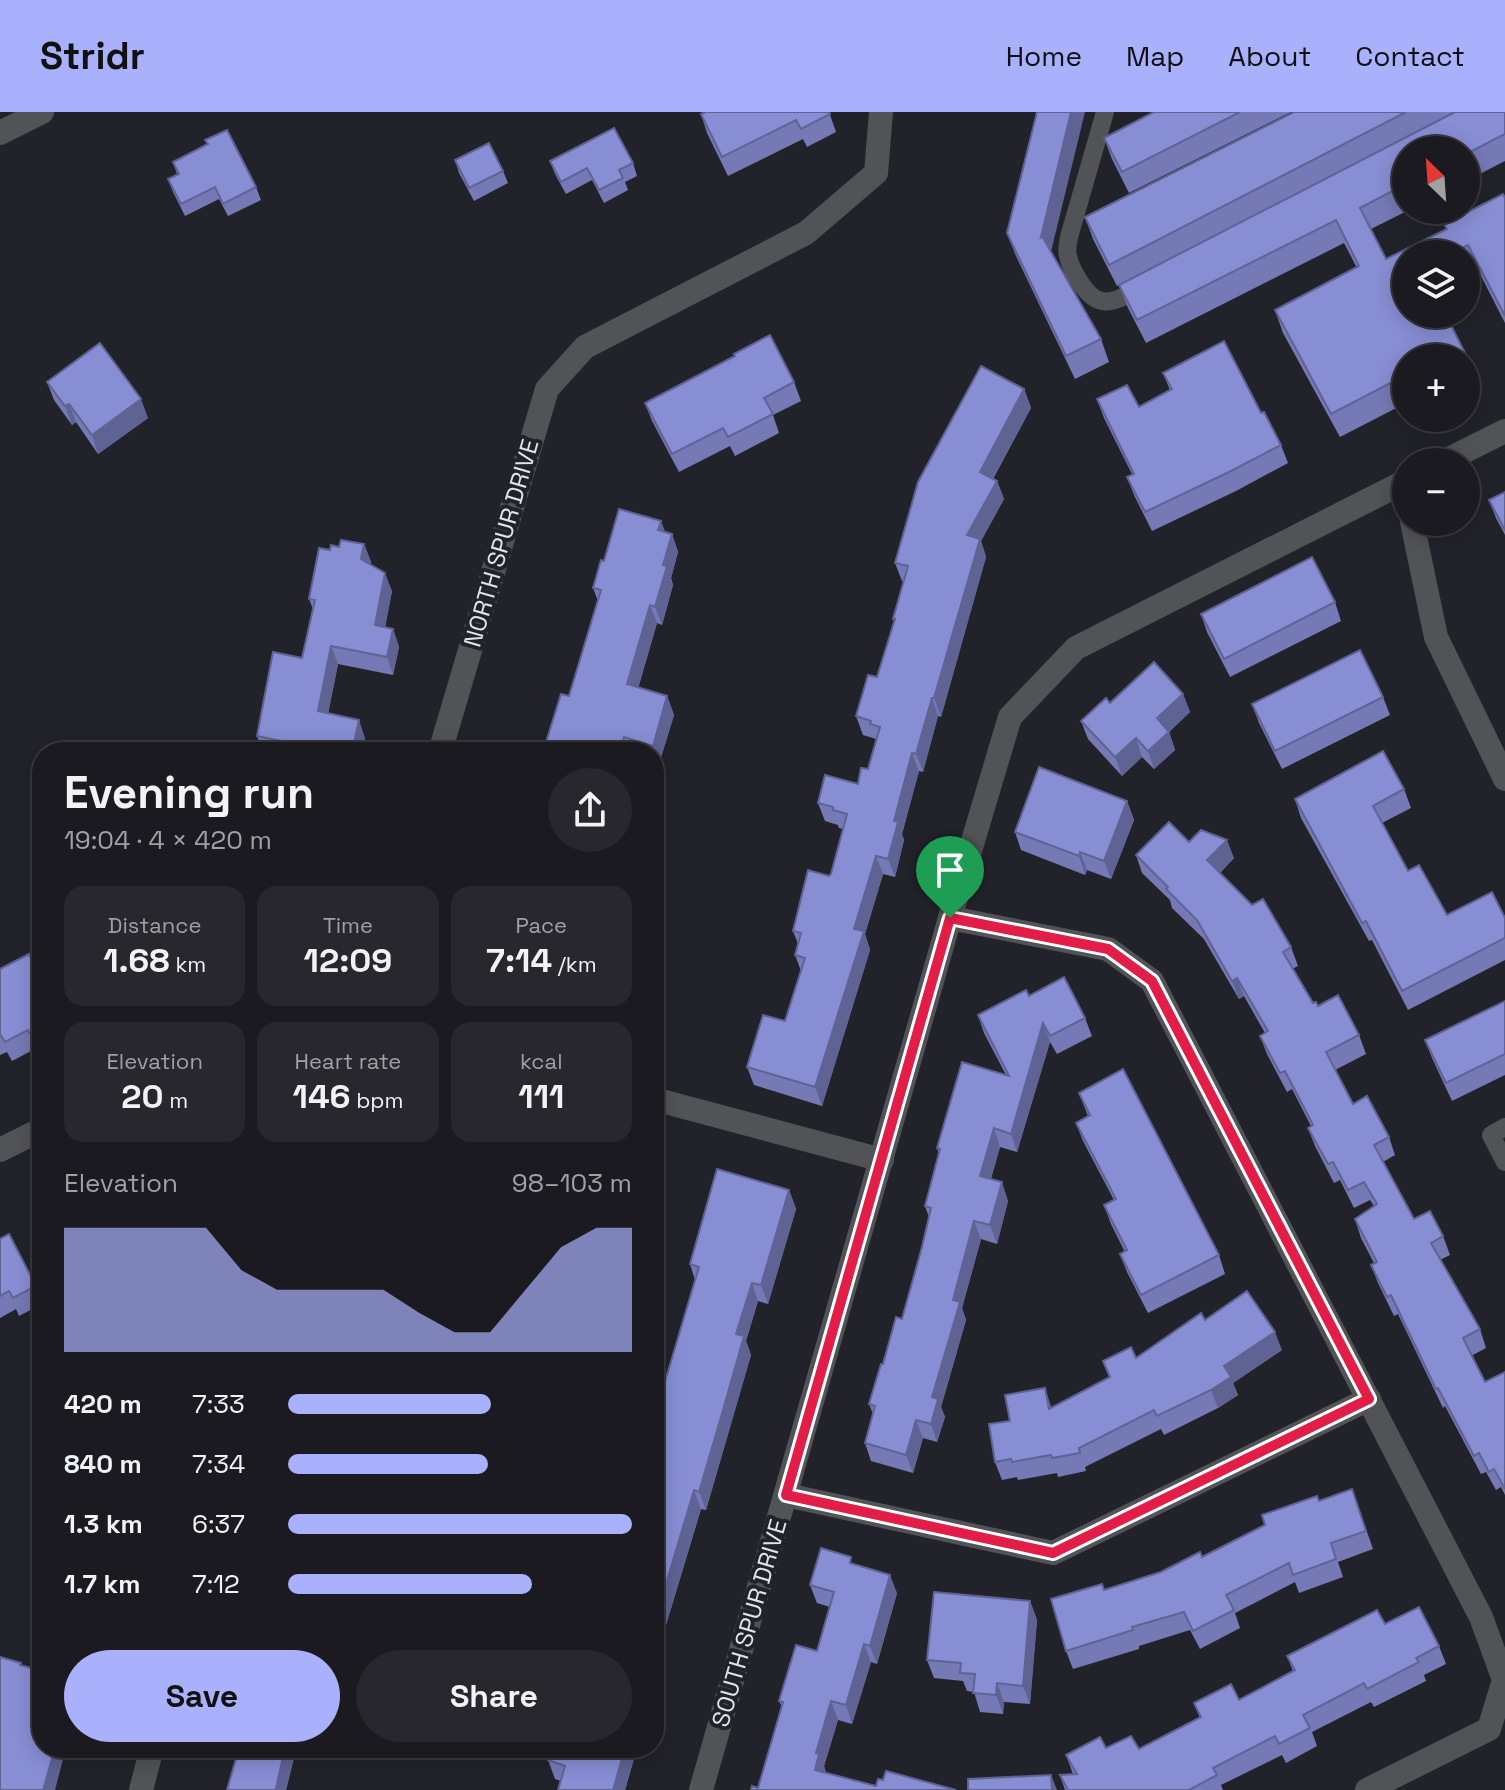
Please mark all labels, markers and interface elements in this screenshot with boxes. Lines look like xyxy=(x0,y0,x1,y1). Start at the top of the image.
text: Stridr xyxy=(40,32,145,80)
text: Home xyxy=(1006,38,1082,74)
text: Map xyxy=(1126,38,1184,74)
text: About xyxy=(1228,38,1311,74)
text: Contact xyxy=(1355,38,1465,74)
north arrow xyxy=(1392,136,1480,224)
map controls xyxy=(1392,136,1480,536)
button: layers xyxy=(1392,240,1480,328)
button: + xyxy=(1392,344,1480,432)
street label: NORTH SPUR DRIVE xyxy=(457,436,545,650)
button: − xyxy=(1392,448,1480,536)
text: Evening run xyxy=(64,765,314,821)
button: share xyxy=(548,768,632,852)
text: 19:04 · 4 × 420 m xyxy=(64,823,272,857)
pin xyxy=(916,836,984,918)
icon: arrive xyxy=(928,848,972,892)
text: Distance xyxy=(108,911,202,939)
text: Time xyxy=(323,911,373,939)
text: Pace xyxy=(516,911,567,939)
text: 1.68 xyxy=(103,939,170,982)
text: 12:09 xyxy=(304,939,392,982)
text: 7:14 xyxy=(486,939,552,982)
text: km xyxy=(170,950,206,978)
text: /km xyxy=(552,950,597,978)
text: Elevation xyxy=(106,1047,203,1075)
text: Heart rate xyxy=(295,1047,401,1075)
text: kcal xyxy=(520,1047,563,1075)
text: 20 xyxy=(121,1075,163,1118)
text: 146 xyxy=(293,1075,351,1118)
text: 111 xyxy=(518,1075,564,1118)
text: m xyxy=(163,1086,188,1114)
text: bpm xyxy=(351,1086,403,1114)
text: Elevation xyxy=(64,1166,178,1200)
text: 98–103 m xyxy=(512,1166,632,1200)
text: 420 m xyxy=(64,1387,142,1421)
text: 7:33 xyxy=(192,1387,245,1421)
text: 840 m xyxy=(64,1447,142,1481)
text: 7:34 xyxy=(192,1447,245,1481)
text: 1.3 km xyxy=(64,1507,143,1541)
text: 6:37 xyxy=(192,1507,245,1541)
street label: SOUTH SPUR DRIVE xyxy=(705,1516,793,1730)
text: 1.7 km xyxy=(64,1567,141,1601)
text: 7:12 xyxy=(192,1567,240,1601)
button: Save xyxy=(64,1650,340,1742)
button: Share xyxy=(356,1650,632,1742)

